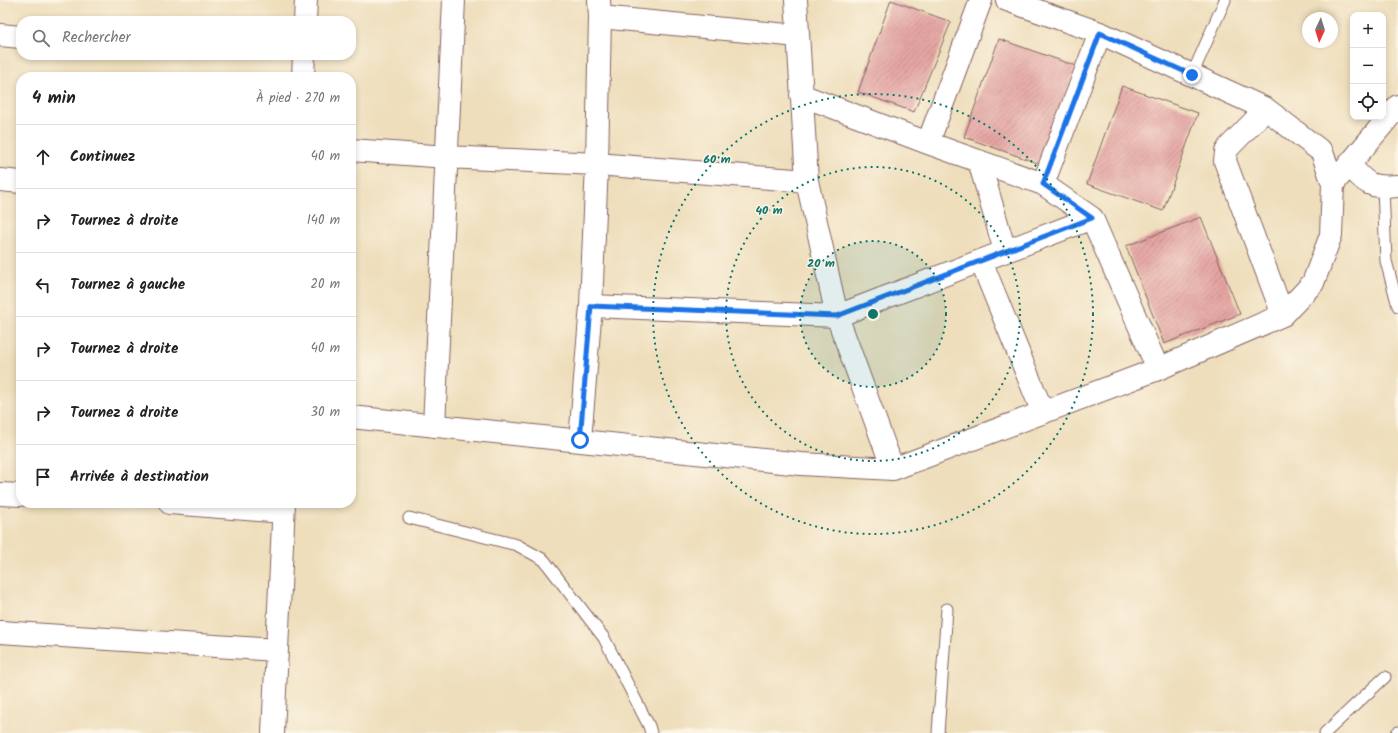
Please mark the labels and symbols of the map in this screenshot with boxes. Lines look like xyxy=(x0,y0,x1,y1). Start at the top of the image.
north arrow xyxy=(1302,12,1338,48)
route end xyxy=(1183,66,1201,84)
text: 60 m xyxy=(703,150,731,169)
text: 40 m xyxy=(755,201,783,220)
text: 20 m xyxy=(807,254,835,273)
centre of rings xyxy=(866,307,880,321)
route start xyxy=(571,431,589,449)

